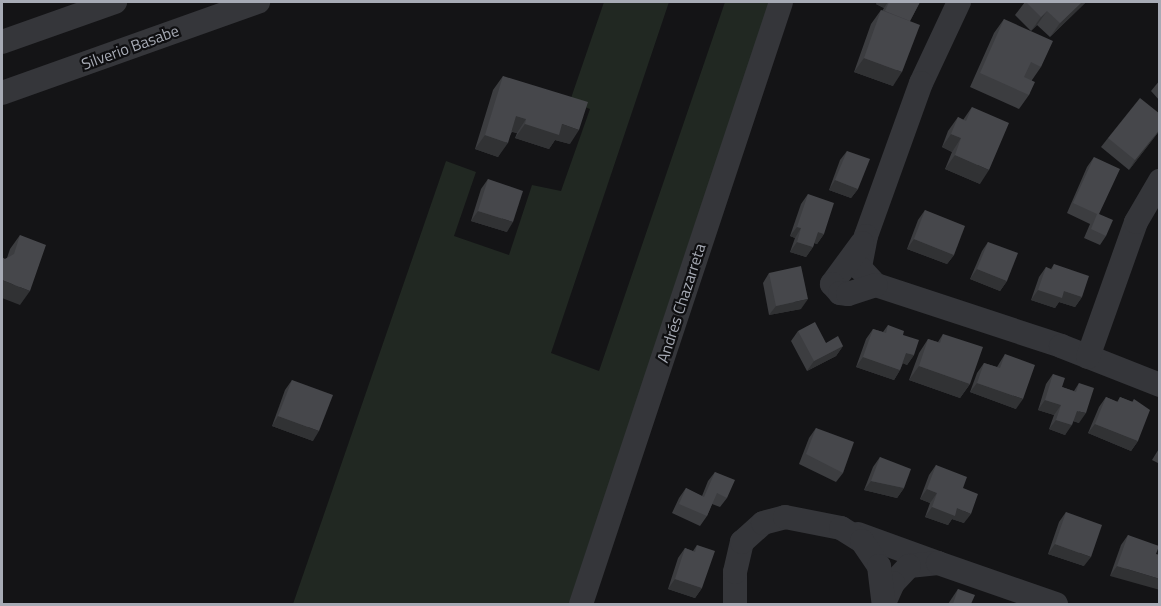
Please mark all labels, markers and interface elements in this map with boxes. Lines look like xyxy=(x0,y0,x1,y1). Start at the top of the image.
street label: Silverio Basabe xyxy=(79,20,181,74)
street label: Andrés Chazarreta xyxy=(653,241,709,365)

